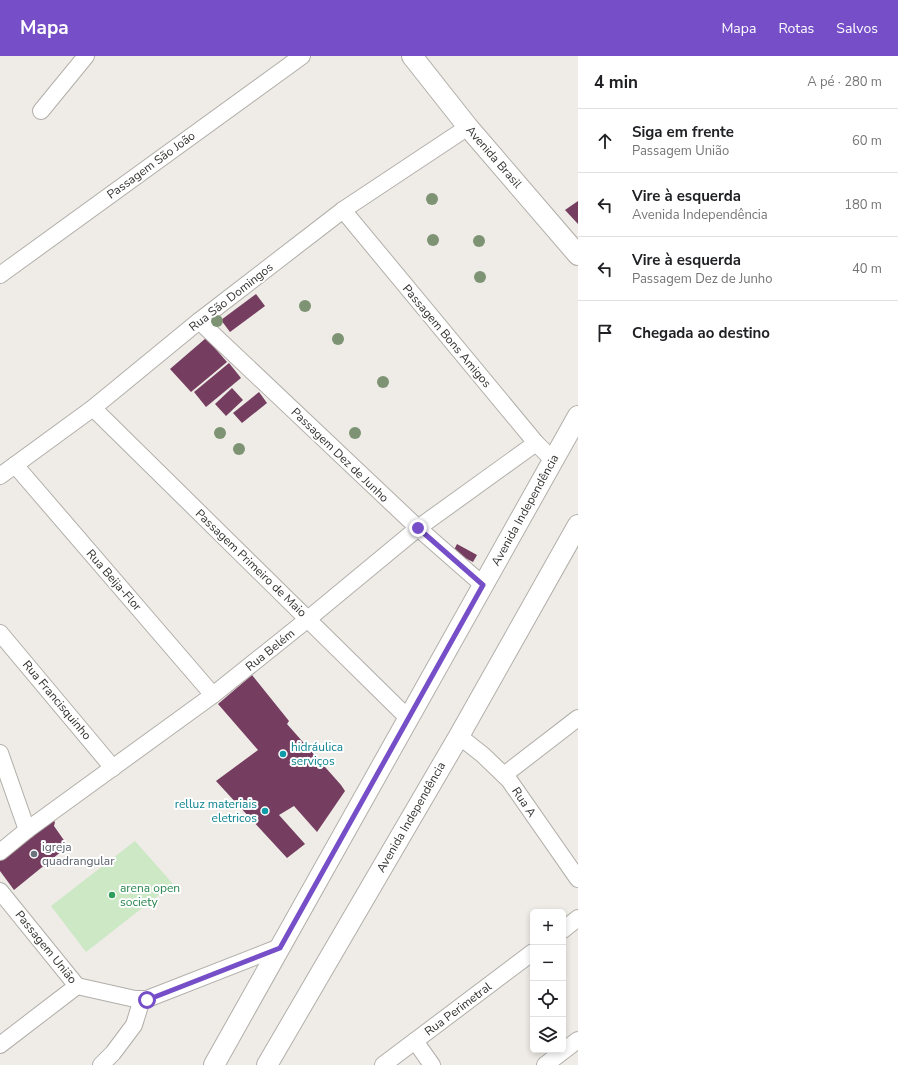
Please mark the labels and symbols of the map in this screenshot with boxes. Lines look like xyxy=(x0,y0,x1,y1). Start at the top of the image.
street label: Avenida Brasil xyxy=(462,122,526,192)
street label: Passagem São João xyxy=(104,127,199,202)
street label: Rua São Domingos xyxy=(186,259,277,335)
street label: Passagem Bons Amigos xyxy=(399,281,495,391)
street label: Passagem Dez de Junho xyxy=(288,404,392,506)
street label: Avenida Independência xyxy=(488,451,562,569)
street label: Passagem Primeiro de Maio xyxy=(192,506,310,621)
route end xyxy=(409,519,427,537)
street label: Rua Beija-Flor xyxy=(83,546,146,615)
street label: Rua Belém xyxy=(242,625,298,675)
street label: Rua Francisquinho xyxy=(19,657,95,743)
place label: hidráulica serviços xyxy=(291,739,343,769)
marker: hidráulica serviços xyxy=(278,749,288,759)
street label: Avenida Independência xyxy=(373,759,449,875)
street label: Rua A xyxy=(508,784,540,820)
place label: relluz materiais eletricos xyxy=(175,796,257,826)
marker: relluz materiais eletricos xyxy=(260,806,270,816)
place label: igreja quadrangular xyxy=(42,839,115,869)
marker: igreja quadrangular xyxy=(29,849,39,859)
place label: arena open society xyxy=(120,880,180,910)
marker: arena open society xyxy=(107,890,117,900)
street label: Passagem União xyxy=(12,907,81,987)
street label: Rua Perimetral xyxy=(421,978,495,1039)
route start xyxy=(138,991,156,1009)

